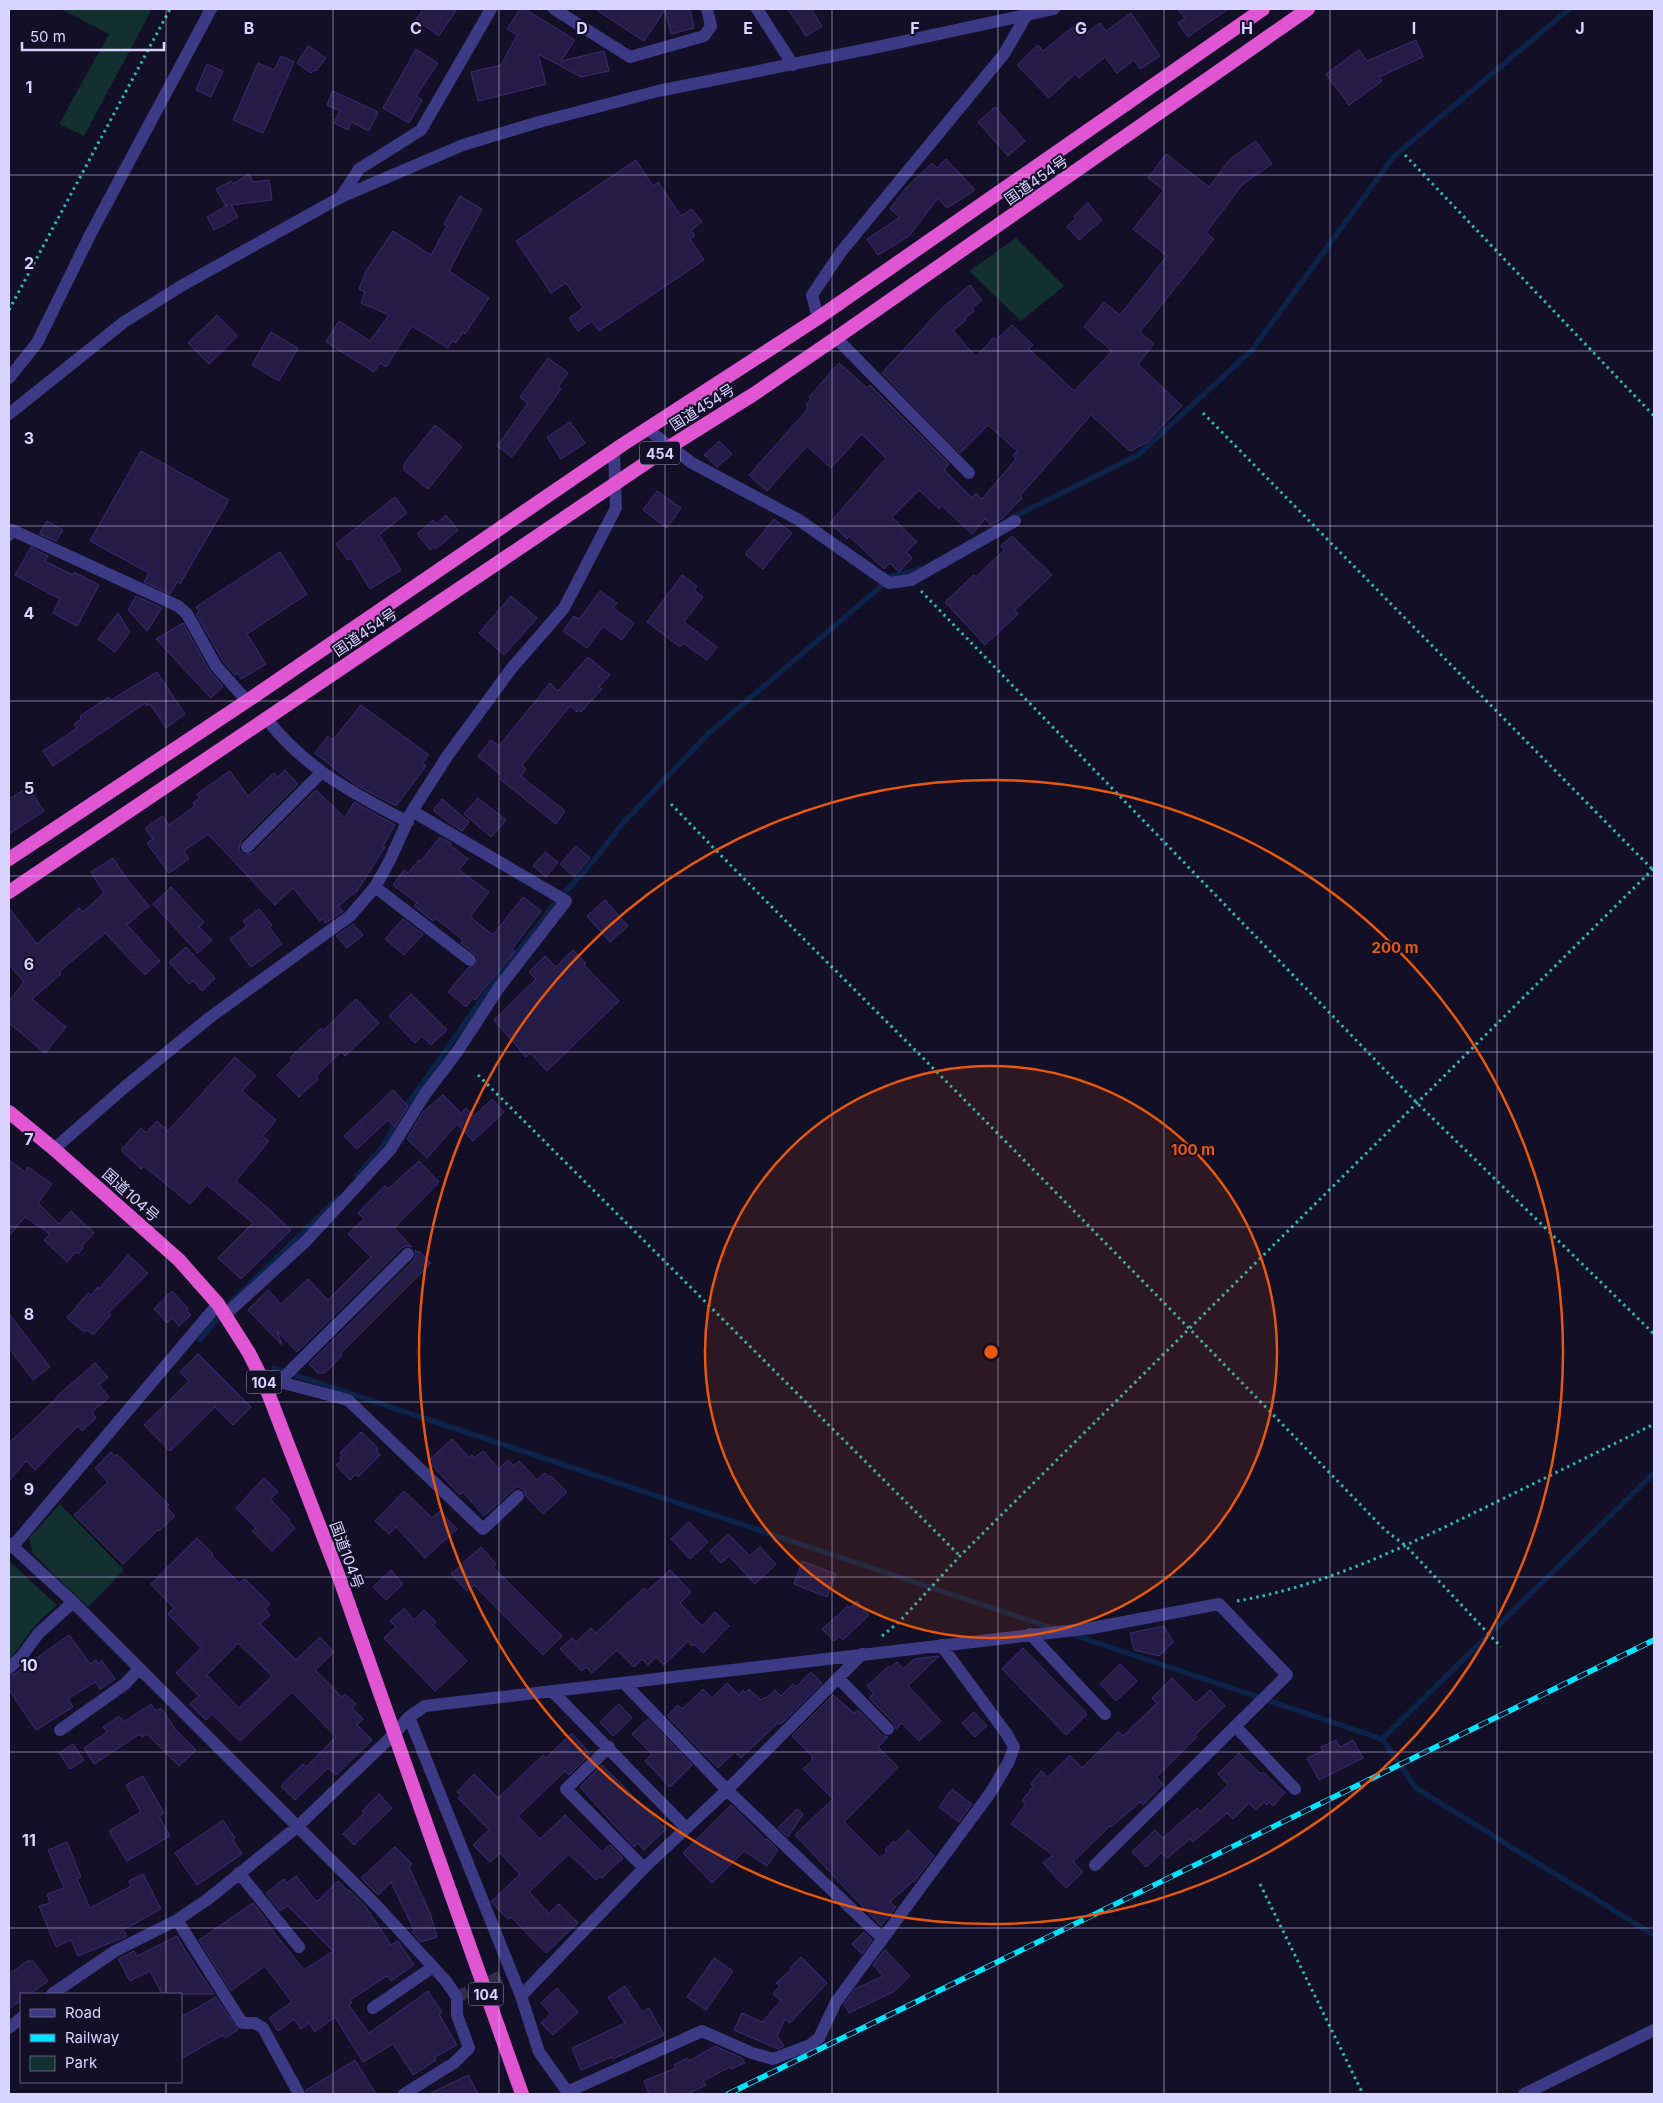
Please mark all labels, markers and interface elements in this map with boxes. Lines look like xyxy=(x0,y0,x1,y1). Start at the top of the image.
text: B xyxy=(244,18,254,38)
text: C xyxy=(410,18,422,38)
text: D xyxy=(576,18,588,38)
text: E xyxy=(743,18,753,38)
text: F xyxy=(910,18,920,38)
text: G xyxy=(1075,18,1087,38)
text: H xyxy=(1241,18,1253,38)
text: I xyxy=(1412,18,1416,38)
text: J xyxy=(1575,18,1585,38)
scale bar xyxy=(22,20,165,52)
text: 50 m xyxy=(30,27,66,46)
text: 1 xyxy=(26,77,32,97)
street label: 国道454号 xyxy=(1000,151,1072,209)
text: 2 xyxy=(24,253,34,273)
street label: 国道454号 xyxy=(666,379,738,435)
text: 3 xyxy=(24,428,34,448)
road number: 454 xyxy=(640,442,680,464)
text: 4 xyxy=(24,603,35,623)
street label: 国道454号 xyxy=(329,604,401,660)
text: 5 xyxy=(24,778,34,798)
text: 200 m xyxy=(1372,938,1418,957)
text: 6 xyxy=(24,954,34,974)
text: 7 xyxy=(24,1129,34,1149)
text: 100 m xyxy=(1171,1140,1215,1159)
street label: 国道104号 xyxy=(99,1164,163,1226)
text: 8 xyxy=(24,1304,34,1324)
centre of rings xyxy=(982,1343,1000,1361)
road number: 104 xyxy=(246,1370,282,1394)
text: 9 xyxy=(24,1479,34,1499)
street label: 国道104号 xyxy=(326,1519,368,1591)
text: 10 xyxy=(20,1655,38,1675)
text: 11 xyxy=(22,1830,36,1850)
road number: 104 xyxy=(468,1982,504,2006)
legend xyxy=(20,1993,182,2083)
text: Road xyxy=(65,2003,101,2022)
text: Railway xyxy=(65,2028,120,2047)
text: Park xyxy=(65,2053,98,2072)

